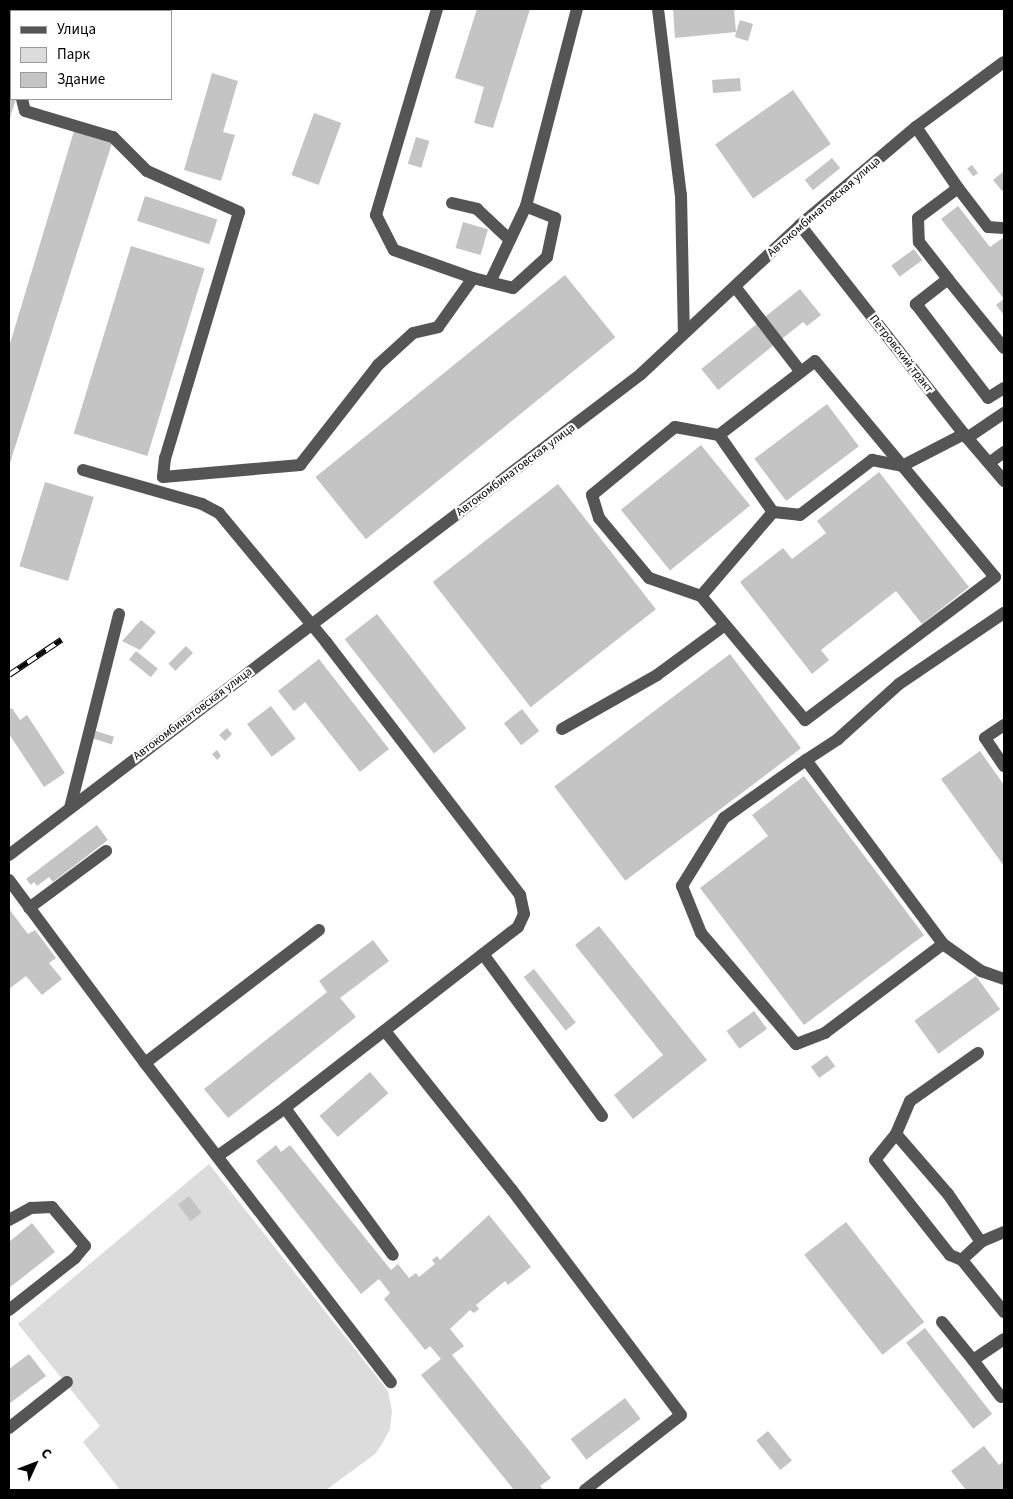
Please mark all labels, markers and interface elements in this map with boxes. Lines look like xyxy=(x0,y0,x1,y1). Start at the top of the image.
legend xyxy=(10,10,172,100)
text: Улица xyxy=(57,19,96,40)
text: Парк xyxy=(57,44,90,65)
text: Здание xyxy=(57,69,105,90)
street label: Автокомбинатовская улица xyxy=(764,154,884,260)
street label: Петровский тракт xyxy=(866,312,936,396)
street label: Автокомбинатовская улица xyxy=(454,421,578,519)
street label: Автокомбинатовская улица xyxy=(131,665,255,763)
north arrow xyxy=(10,1439,60,1489)
text: С xyxy=(36,1444,56,1464)

